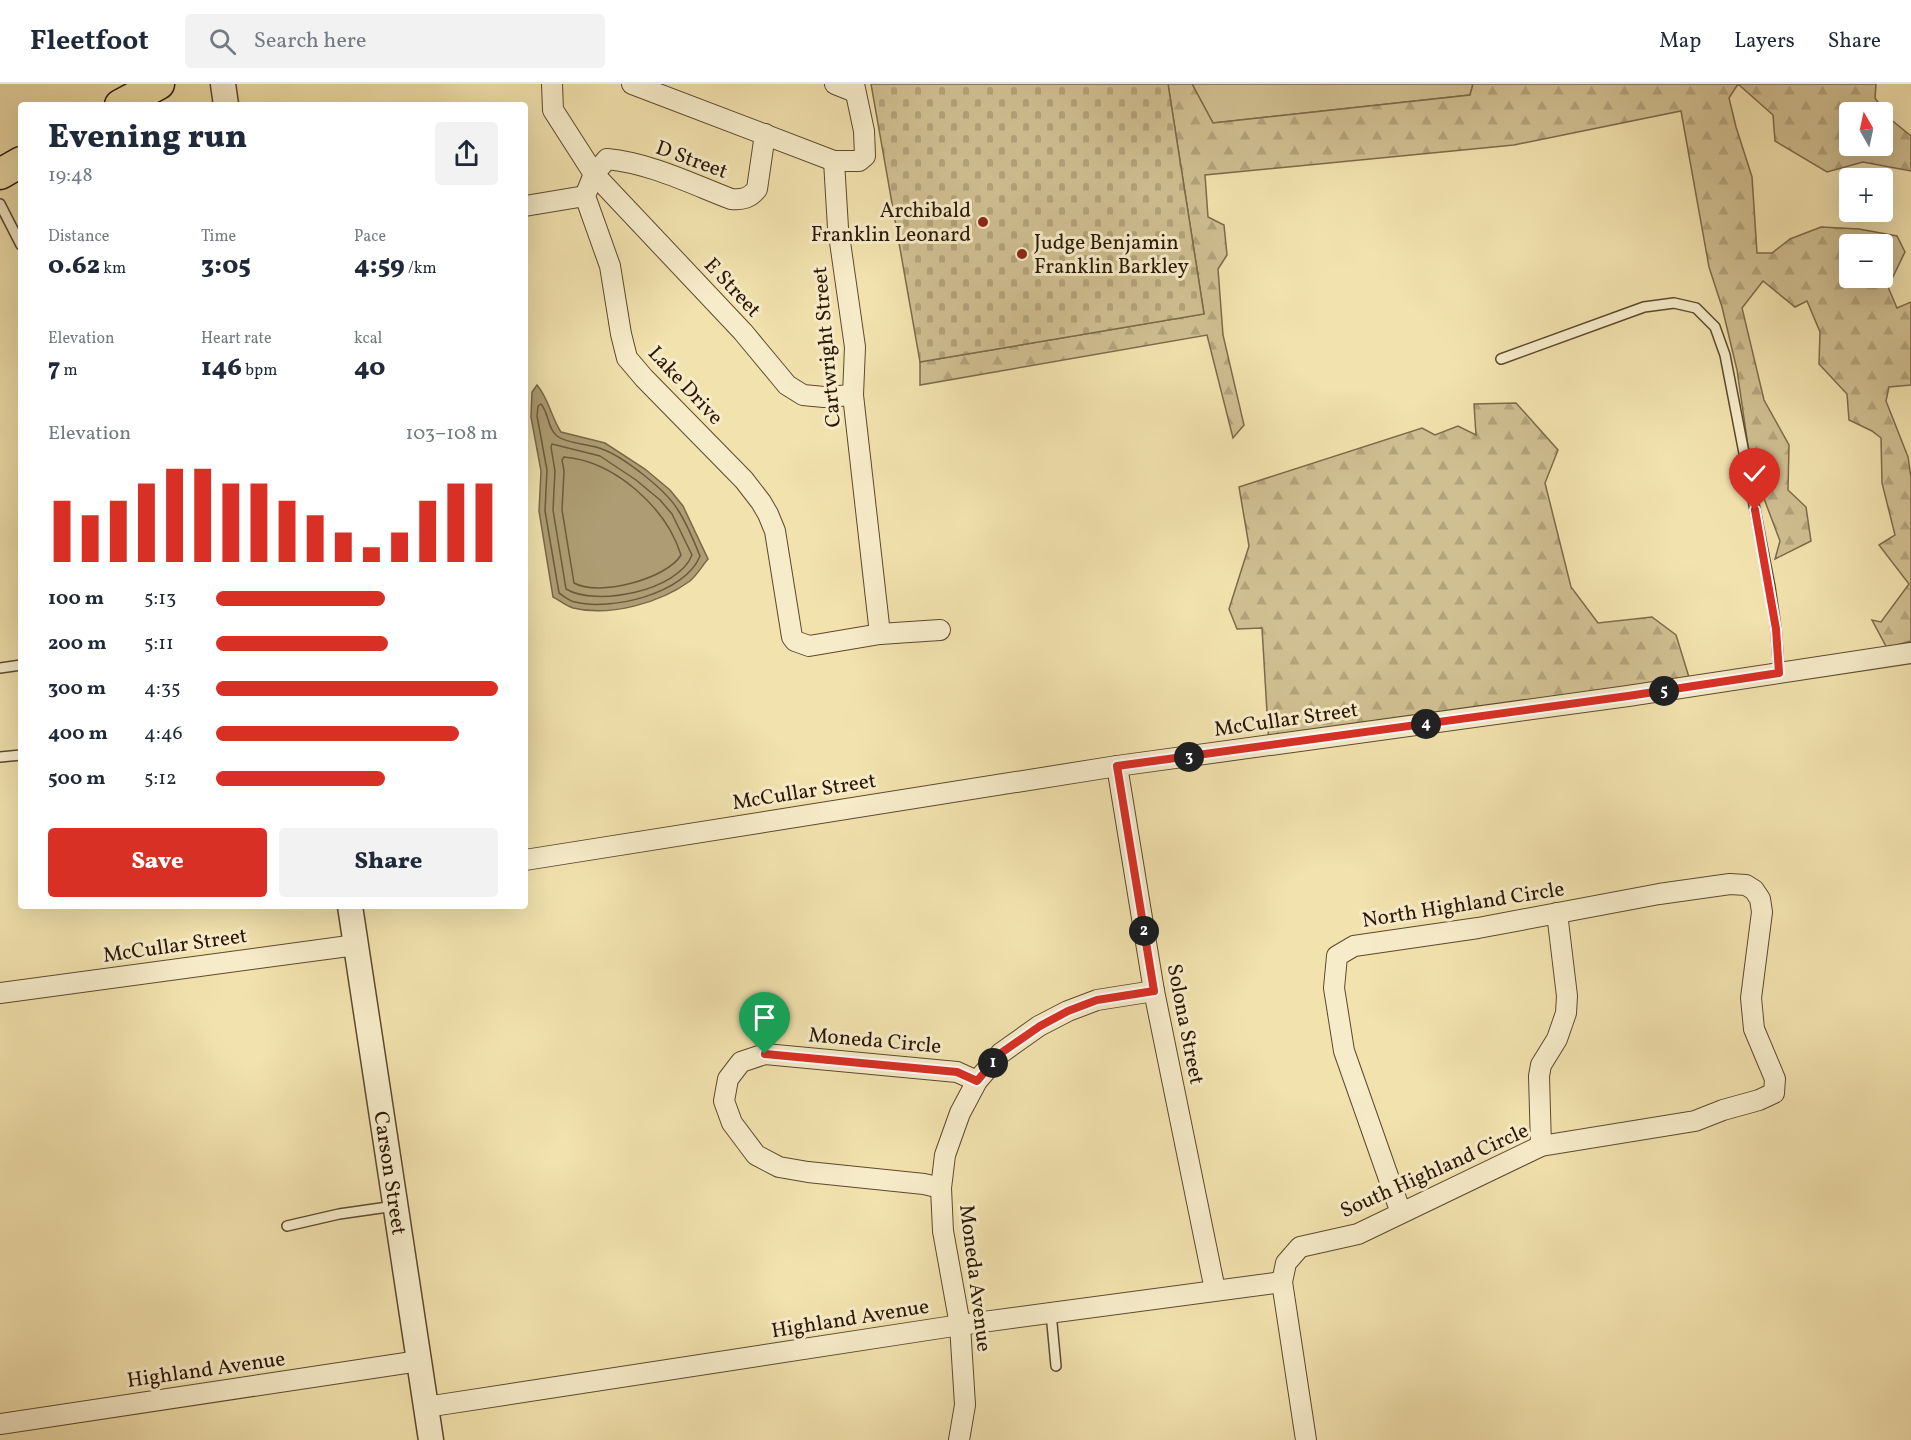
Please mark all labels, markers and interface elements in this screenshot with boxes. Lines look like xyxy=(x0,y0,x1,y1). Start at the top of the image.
search box xyxy=(185,14,605,68)
text: Fleetfoot xyxy=(30,22,149,61)
icon: search xyxy=(206,25,239,58)
text: Search here xyxy=(254,26,366,57)
text: Map xyxy=(1659,27,1701,56)
text: Layers xyxy=(1734,27,1795,56)
text: Share xyxy=(1828,27,1881,56)
north arrow xyxy=(1839,102,1893,156)
map controls xyxy=(1839,102,1893,288)
text: Evening run xyxy=(48,116,247,162)
button: share xyxy=(435,122,498,185)
street label: D Street xyxy=(651,134,731,187)
text: 19:48 xyxy=(48,162,93,190)
button: + xyxy=(1839,168,1893,222)
place label: Archibald Franklin Leonard xyxy=(811,197,971,250)
marker: Archibald Franklin Leonard xyxy=(976,215,990,229)
text: Distance xyxy=(48,226,109,248)
text: Time xyxy=(201,226,236,248)
text: Pace xyxy=(354,226,386,248)
place label: Judge Benjamin Franklin Barkley xyxy=(1034,229,1190,282)
button: − xyxy=(1839,234,1893,288)
marker: Judge Benjamin Franklin Barkley xyxy=(1015,247,1029,261)
text: 0.62 xyxy=(48,248,100,284)
text: 3:05 xyxy=(201,248,251,284)
text: 4:59 xyxy=(354,248,405,284)
street label: E Street xyxy=(697,252,767,324)
text: km xyxy=(100,258,126,280)
text: /km xyxy=(405,258,437,280)
street label: Cartwright Street xyxy=(806,265,849,429)
text: Elevation xyxy=(48,328,115,350)
text: Heart rate xyxy=(201,328,272,350)
text: kcal xyxy=(354,328,382,350)
street label: Lake Drive xyxy=(641,340,729,432)
text: 7 xyxy=(48,350,60,386)
text: 146 xyxy=(201,350,242,386)
text: 40 xyxy=(354,350,385,386)
text: m xyxy=(60,360,78,382)
text: bpm xyxy=(242,360,277,382)
text: Elevation xyxy=(48,420,131,448)
text: 103–108 m xyxy=(406,420,498,448)
pin xyxy=(1729,448,1780,510)
icon: check xyxy=(1738,457,1771,490)
text: 100 m xyxy=(48,585,104,613)
text: 5:13 xyxy=(144,585,176,613)
text: 200 m xyxy=(48,630,106,658)
text: 5:11 xyxy=(144,630,174,658)
text: 300 m xyxy=(48,675,106,703)
text: 4:35 xyxy=(144,675,181,703)
pin: 5 xyxy=(1649,676,1679,706)
text: 5 xyxy=(1660,680,1668,702)
street label: McCullar Street xyxy=(1212,696,1360,745)
pin: 4 xyxy=(1411,709,1441,739)
text: 4 xyxy=(1421,713,1431,735)
text: 400 m xyxy=(48,720,108,748)
text: 4:46 xyxy=(144,720,183,748)
pin: 3 xyxy=(1174,742,1204,772)
text: 3 xyxy=(1185,746,1193,768)
text: 500 m xyxy=(48,765,106,793)
text: 5:12 xyxy=(144,765,177,793)
street label: McCullar Street xyxy=(730,767,878,818)
button: Save xyxy=(48,828,267,897)
button: Share xyxy=(279,828,498,897)
street label: North Highland Circle xyxy=(1360,875,1566,936)
pin: 2 xyxy=(1129,916,1159,946)
text: 2 xyxy=(1140,920,1148,942)
street label: McCullar Street xyxy=(101,922,249,971)
street label: Solona Street xyxy=(1159,962,1210,1087)
pin xyxy=(739,992,790,1054)
icon: arrive xyxy=(748,1001,781,1034)
street label: Moneda Circle xyxy=(807,1021,943,1062)
pin: 1 xyxy=(978,1048,1008,1078)
text: 1 xyxy=(990,1052,996,1074)
street label: Carson Street xyxy=(365,1109,413,1237)
street label: South Highland Circle xyxy=(1336,1117,1533,1226)
street label: Moneda Avenue xyxy=(951,1203,998,1353)
street label: Highland Avenue xyxy=(769,1293,931,1346)
street label: Highland Avenue xyxy=(125,1345,287,1396)

